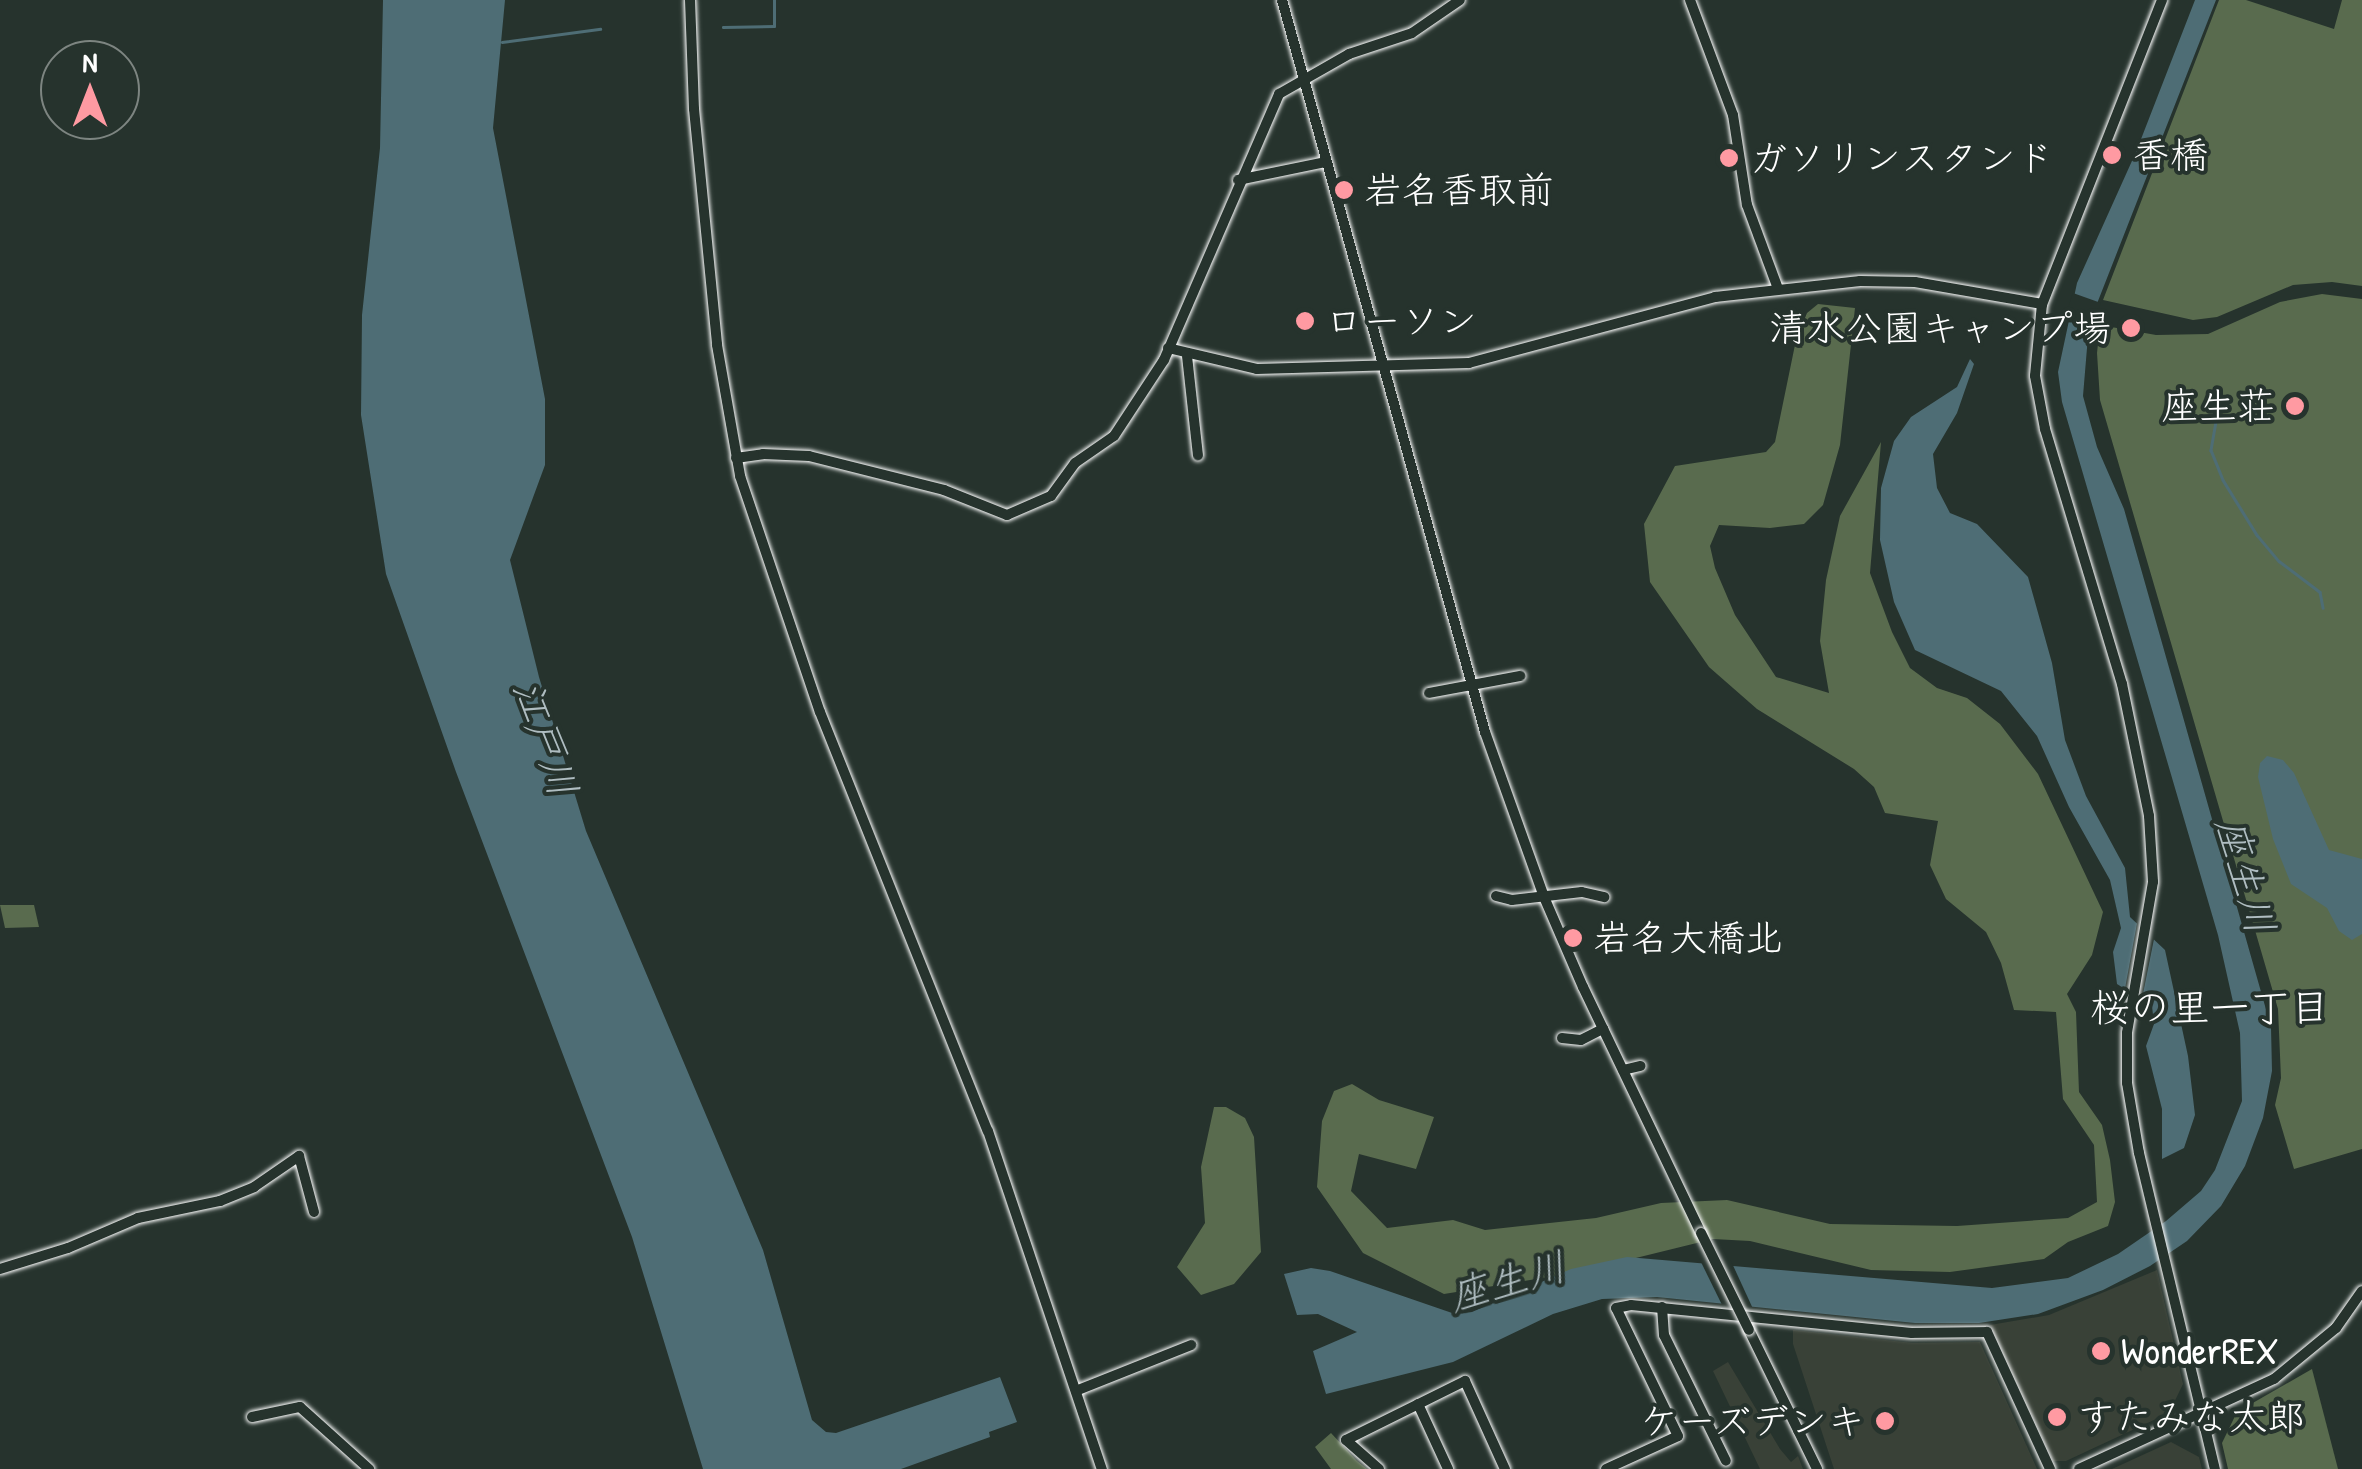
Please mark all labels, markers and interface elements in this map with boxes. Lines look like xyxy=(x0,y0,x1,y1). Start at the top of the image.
north arrow xyxy=(40,40,140,140)
text: N xyxy=(83,43,97,81)
place label: 香橋 xyxy=(2132,132,2208,178)
place label: ガソリンスタンド xyxy=(1749,135,2053,181)
marker: 香橋 xyxy=(2101,144,2123,166)
marker: ガソリンスタンド xyxy=(1718,147,1740,169)
place label: 岩名香取前 xyxy=(1364,167,1554,213)
marker: 岩名香取前 xyxy=(1333,179,1355,201)
place label: ローソン xyxy=(1325,298,1477,344)
place label: 清水公園キャンプ場 xyxy=(1769,305,2111,351)
marker: ローソン xyxy=(1294,310,1316,332)
marker: 清水公園キャンプ場 xyxy=(2120,317,2142,339)
place label: 座生荘 xyxy=(2161,383,2275,429)
marker: 座生荘 xyxy=(2284,395,2306,417)
water label: 江戸川 xyxy=(505,673,589,803)
water label: 座生川 xyxy=(2207,811,2287,939)
place label: 岩名大橋北 xyxy=(1593,915,1783,961)
marker: 岩名大橋北 xyxy=(1562,927,1584,949)
district label: 桜の里一丁目 xyxy=(2090,982,2330,1030)
water label: 座生川 xyxy=(1443,1240,1571,1320)
place label: WonderREX xyxy=(2121,1328,2278,1374)
marker: WonderREX xyxy=(2090,1340,2112,1362)
place label: すたみな太郎 xyxy=(2077,1394,2305,1440)
place label: ケーズデンキ xyxy=(1637,1398,1865,1444)
marker: すたみな太郎 xyxy=(2046,1406,2068,1428)
marker: ケーズデンキ xyxy=(1874,1410,1896,1432)

